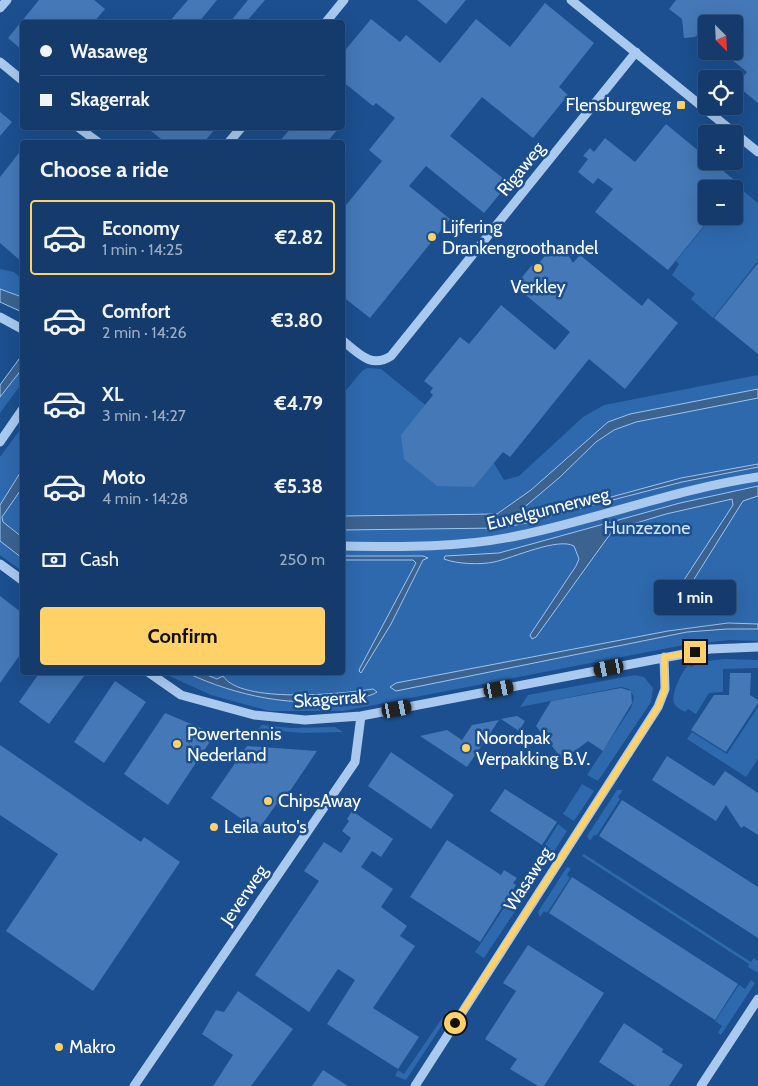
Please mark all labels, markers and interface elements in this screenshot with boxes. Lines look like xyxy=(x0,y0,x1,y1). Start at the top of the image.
north arrow xyxy=(698,15,742,60)
map controls xyxy=(698,15,743,225)
text: Wasaweg xyxy=(70,40,147,63)
button: locate xyxy=(698,70,743,115)
text: Skagerrak xyxy=(70,88,150,111)
place label: Flensburgweg xyxy=(566,94,672,116)
marker: Flensburgweg xyxy=(675,99,687,111)
button: + xyxy=(698,125,743,170)
street label: Rigaweg xyxy=(493,137,550,200)
text: Choose a ride xyxy=(40,156,169,183)
button: − xyxy=(698,180,743,225)
icon: car xyxy=(42,215,87,260)
place label: Lijfering Drankengroothandel xyxy=(442,216,599,259)
text: Economy xyxy=(102,217,180,240)
text: €2.82 xyxy=(275,226,323,249)
marker: Lijfering Drankengroothandel xyxy=(426,231,438,243)
text: 1 min · 14:25 xyxy=(102,240,183,259)
marker: Verkley xyxy=(532,262,544,274)
place label: Verkley xyxy=(510,276,566,298)
icon: car xyxy=(42,298,87,343)
text: Comfort xyxy=(102,300,171,323)
text: €3.80 xyxy=(271,309,323,332)
text: 2 min · 14:26 xyxy=(102,323,187,342)
icon: car xyxy=(42,381,87,426)
text: XL xyxy=(102,383,123,406)
text: €4.79 xyxy=(274,392,323,415)
text: 3 min · 14:27 xyxy=(102,406,186,425)
icon: car xyxy=(42,464,87,509)
text: Moto xyxy=(102,466,146,489)
text: €5.38 xyxy=(275,475,323,498)
street label: Euvelgunnerweg xyxy=(484,483,613,535)
text: 4 min · 14:28 xyxy=(102,489,188,508)
park label: Hunzezone xyxy=(604,517,690,539)
icon: cash xyxy=(40,546,68,574)
text: Cash xyxy=(80,548,119,571)
text: 250 m xyxy=(279,550,325,569)
callout: 1 min xyxy=(654,580,736,614)
text: 1 min xyxy=(677,588,713,607)
button: Confirm xyxy=(40,607,325,665)
route end xyxy=(684,641,706,663)
car xyxy=(592,658,625,678)
car xyxy=(482,679,515,699)
street label: Skagerrak xyxy=(293,685,368,713)
car xyxy=(380,699,413,719)
place label: Powertennis Nederland xyxy=(187,723,281,766)
place label: Noordpak Verpakking B.V. xyxy=(476,727,590,770)
marker: Powertennis Nederland xyxy=(171,738,183,750)
marker: Noordpak Verpakking B.V. xyxy=(460,742,472,754)
place label: ChipsAway xyxy=(278,790,361,812)
marker: ChipsAway xyxy=(262,795,274,807)
place label: Leila auto's xyxy=(224,816,307,838)
marker: Leila auto's xyxy=(208,821,220,833)
street label: Wasaweg xyxy=(499,842,557,915)
street label: Jeverweg xyxy=(215,860,273,930)
route start xyxy=(444,1012,466,1034)
place label: Makro xyxy=(69,1036,116,1058)
marker: Makro xyxy=(53,1041,65,1053)

